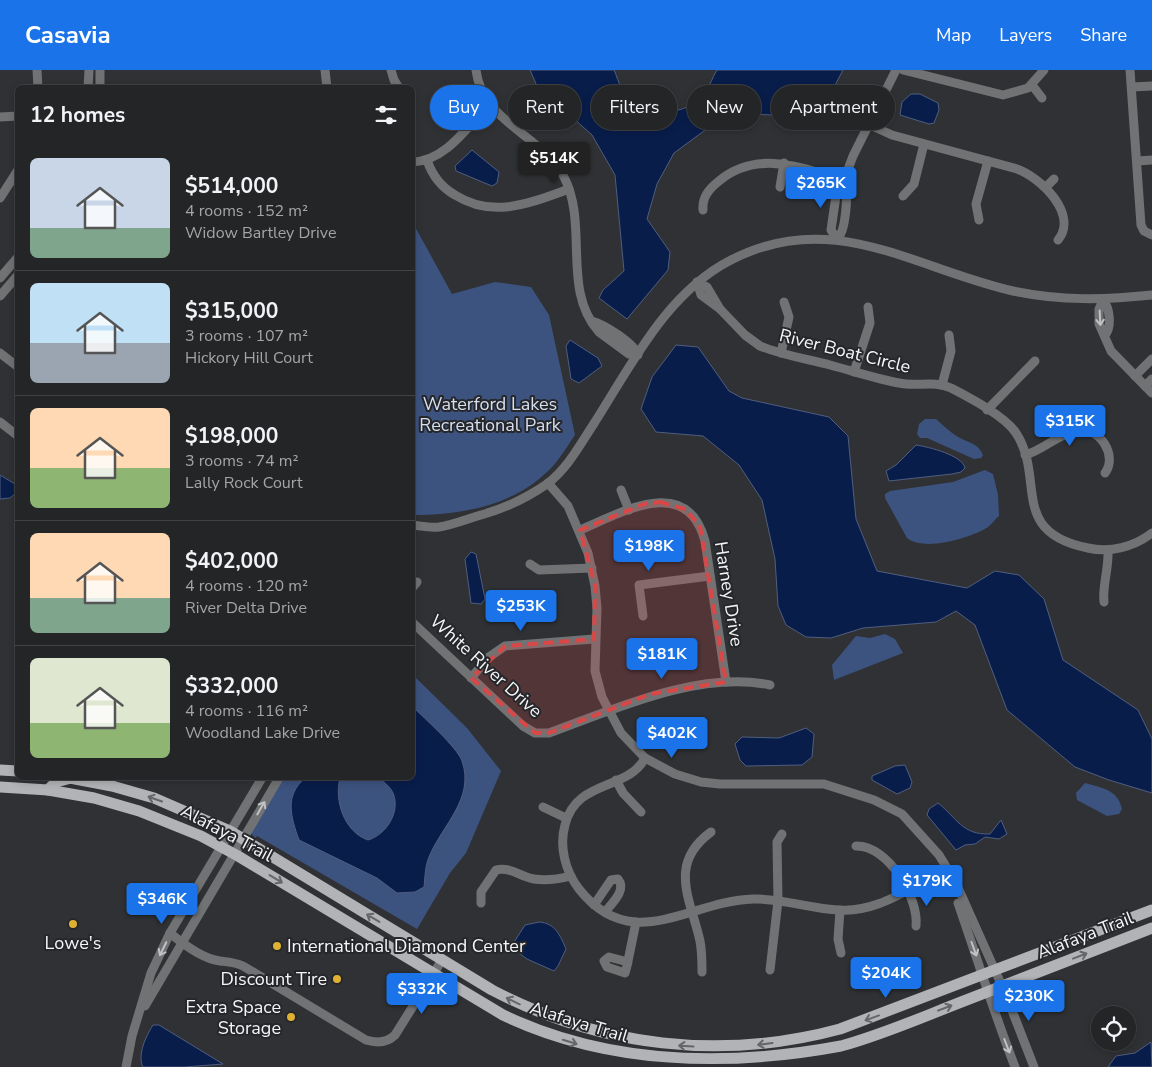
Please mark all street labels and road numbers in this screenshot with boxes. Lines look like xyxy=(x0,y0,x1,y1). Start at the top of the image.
street label: River Boat Circle xyxy=(777,323,913,379)
street label: Harney Drive xyxy=(709,540,749,648)
street label: White River Drive xyxy=(425,609,547,723)
street label: Alafaya Trail xyxy=(177,799,278,868)
street label: Alafaya Trail xyxy=(1033,905,1137,964)
street label: Alafaya Trail xyxy=(527,996,632,1048)

